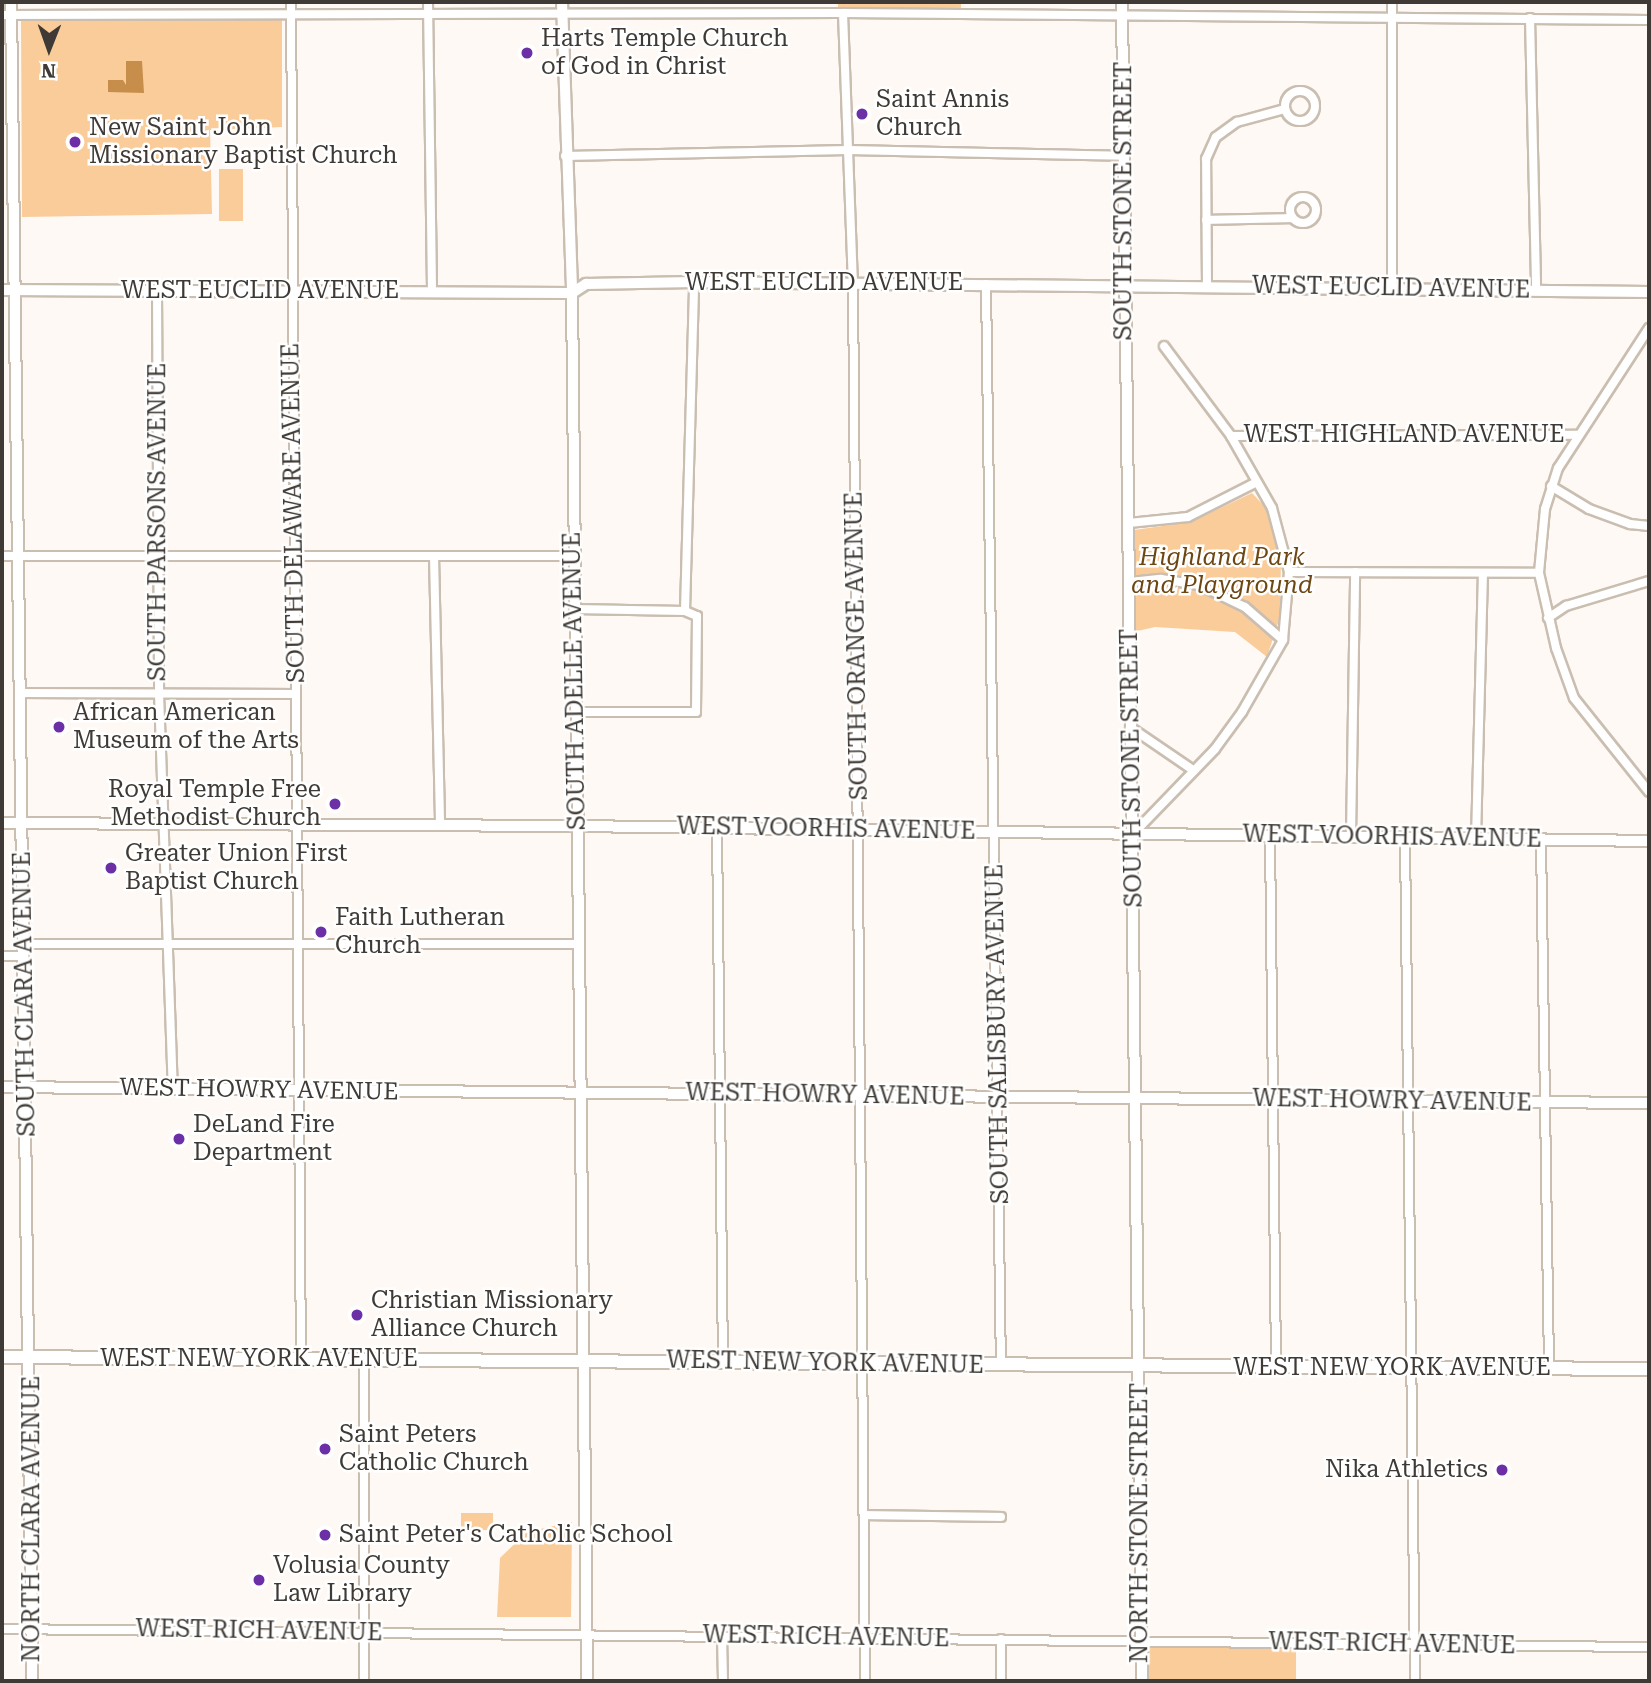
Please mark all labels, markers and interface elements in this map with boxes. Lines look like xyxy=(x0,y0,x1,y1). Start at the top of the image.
north arrow xyxy=(14,14,84,84)
place label: Harts Temple Church of God in Christ xyxy=(541,25,788,81)
marker: Harts Temple Church of God in Christ xyxy=(519,45,535,61)
text: N xyxy=(41,59,56,82)
street label: SOUTH STONE STREET xyxy=(1110,62,1138,340)
place label: Saint Annis Church xyxy=(876,86,1009,142)
marker: Saint Annis Church xyxy=(854,106,870,122)
place label: New Saint John Missionary Baptist Church xyxy=(89,114,398,170)
marker: New Saint John Missionary Baptist Church xyxy=(67,134,83,150)
street label: WEST EUCLID AVENUE xyxy=(685,269,963,297)
street label: WEST EUCLID AVENUE xyxy=(1252,271,1530,305)
street label: WEST EUCLID AVENUE xyxy=(121,277,399,305)
street label: SOUTH DELAWARE AVENUE xyxy=(277,343,311,683)
street label: SOUTH PARSONS AVENUE xyxy=(144,363,172,681)
street label: WEST HIGHLAND AVENUE xyxy=(1243,421,1565,449)
street label: SOUTH ORANGE AVENUE xyxy=(840,492,874,800)
street label: SOUTH ADELLE AVENUE xyxy=(558,532,592,830)
park label: Highland Park and Playground xyxy=(1131,544,1313,600)
street label: SOUTH STONE STREET xyxy=(1115,628,1149,908)
place label: African American Museum of the Arts xyxy=(73,699,299,755)
marker: African American Museum of the Arts xyxy=(51,719,67,735)
place label: Royal Temple Free Methodist Church xyxy=(108,776,321,832)
marker: Royal Temple Free Methodist Church xyxy=(327,796,343,812)
street label: WEST VOORHIS AVENUE xyxy=(676,812,976,846)
street label: WEST VOORHIS AVENUE xyxy=(1242,820,1542,854)
place label: Greater Union First Baptist Church xyxy=(125,840,348,896)
street label: SOUTH CLARA AVENUE xyxy=(8,851,42,1137)
marker: Greater Union First Baptist Church xyxy=(103,860,119,876)
street label: SOUTH SALISBURY AVENUE xyxy=(981,864,1015,1204)
place label: Faith Lutheran Church xyxy=(335,904,505,960)
marker: Faith Lutheran Church xyxy=(313,924,329,940)
street label: WEST HOWRY AVENUE xyxy=(119,1073,399,1107)
street label: WEST HOWRY AVENUE xyxy=(685,1078,965,1112)
street label: WEST HOWRY AVENUE xyxy=(1252,1084,1532,1118)
place label: DeLand Fire Department xyxy=(193,1111,335,1167)
marker: DeLand Fire Department xyxy=(171,1131,187,1147)
place label: Christian Missionary Alliance Church xyxy=(371,1287,613,1343)
marker: Christian Missionary Alliance Church xyxy=(349,1307,365,1323)
street label: WEST NEW YORK AVENUE xyxy=(100,1345,418,1373)
street label: WEST NEW YORK AVENUE xyxy=(666,1346,984,1380)
street label: WEST NEW YORK AVENUE xyxy=(1233,1354,1551,1382)
street label: NORTH CLARA AVENUE xyxy=(18,1376,46,1662)
street label: NORTH STONE STREET xyxy=(1126,1383,1154,1663)
place label: Saint Peters Catholic Church xyxy=(339,1421,529,1477)
marker: Saint Peters Catholic Church xyxy=(317,1441,333,1457)
place label: Nika Athletics xyxy=(1325,1456,1488,1484)
marker: Nika Athletics xyxy=(1494,1462,1510,1478)
place label: Saint Peter's Catholic School xyxy=(339,1521,673,1549)
marker: Saint Peter's Catholic School xyxy=(317,1527,333,1543)
place label: Volusia County Law Library xyxy=(273,1552,450,1608)
marker: Volusia County Law Library xyxy=(251,1572,267,1588)
street label: WEST RICH AVENUE xyxy=(135,1614,383,1648)
street label: WEST RICH AVENUE xyxy=(702,1620,950,1654)
street label: WEST RICH AVENUE xyxy=(1268,1627,1516,1661)

